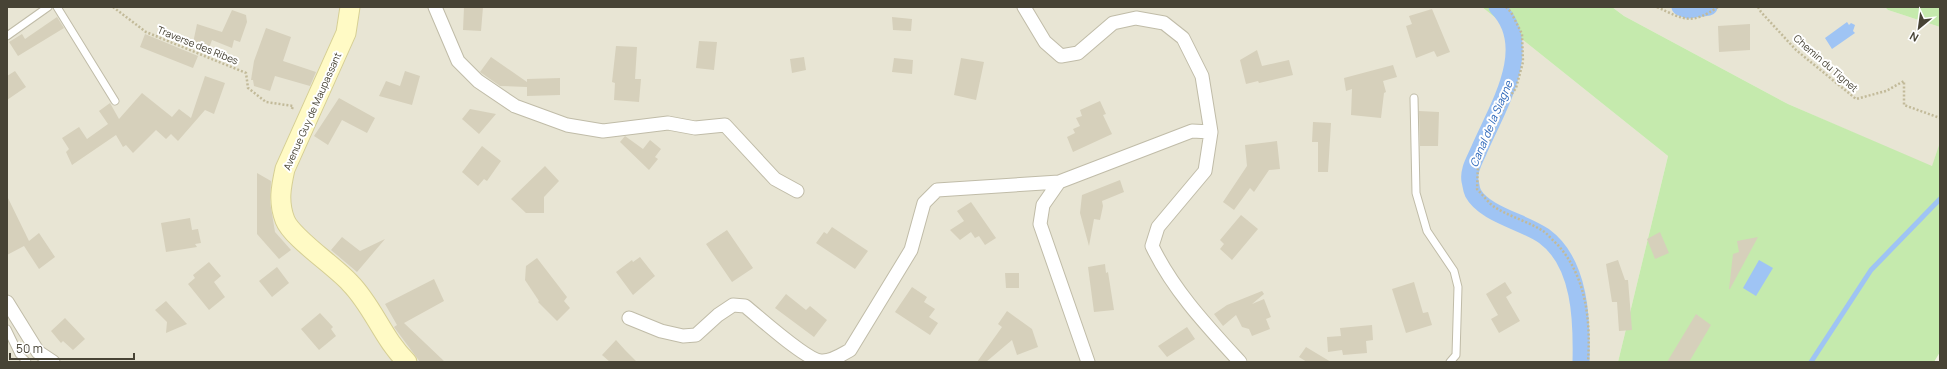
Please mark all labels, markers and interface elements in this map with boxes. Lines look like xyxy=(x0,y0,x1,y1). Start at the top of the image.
north arrow xyxy=(1899,8,1939,48)
street label: Traverse des Ribes xyxy=(155,22,241,68)
text: N xyxy=(1907,29,1921,46)
street label: Chemin du Tignet xyxy=(1791,31,1861,95)
street label: Avenue Guy de Maupassant xyxy=(280,50,344,172)
water label: Canal de la Siagne xyxy=(1466,78,1516,169)
scale bar xyxy=(10,335,134,361)
text: 50 m xyxy=(16,340,43,357)

